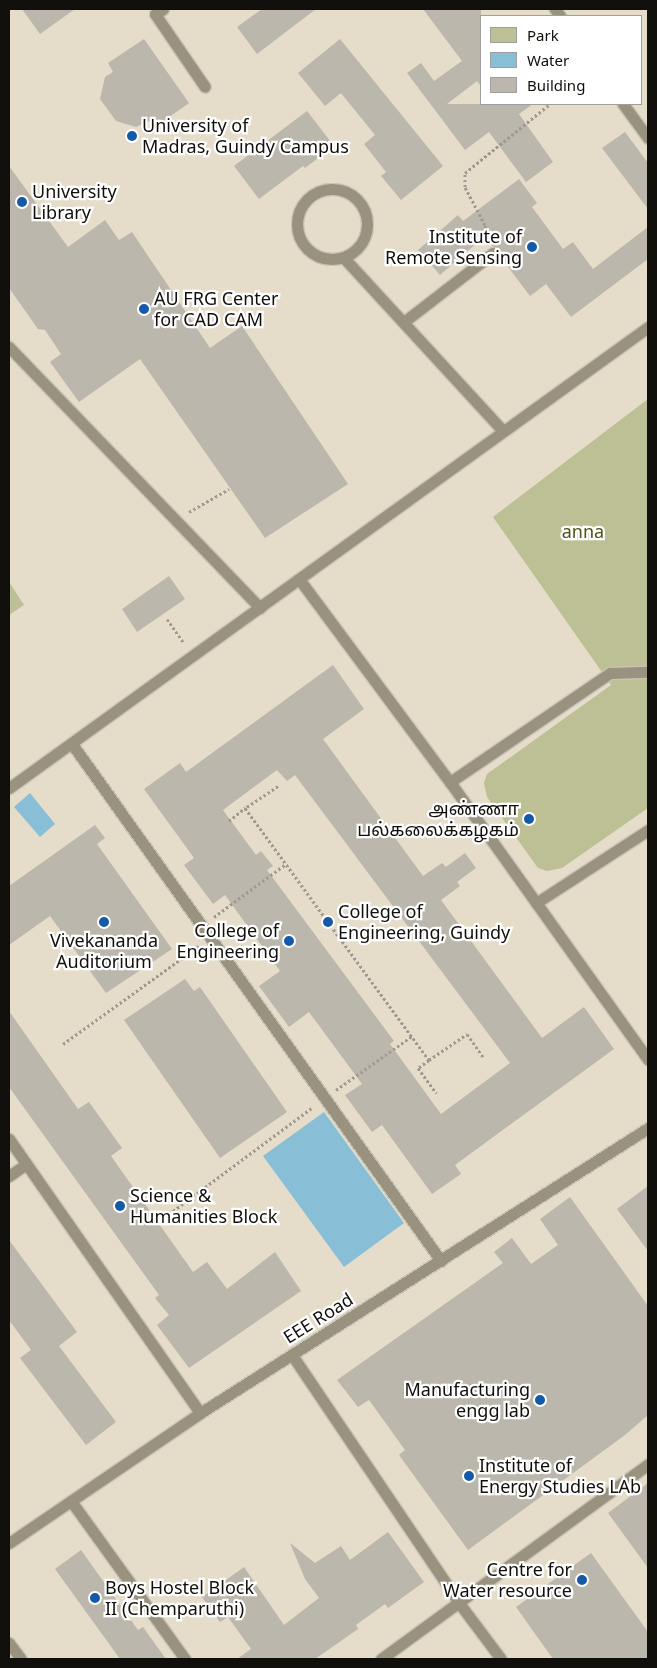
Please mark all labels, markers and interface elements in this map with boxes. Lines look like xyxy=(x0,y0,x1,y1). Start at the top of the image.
legend xyxy=(480,15,642,105)
text: Park xyxy=(527,25,559,45)
text: Water xyxy=(527,50,569,70)
text: Building xyxy=(527,75,585,95)
place label: University of Madras, Guindy Campus xyxy=(142,115,349,158)
marker: University of Madras, Guindy Campus xyxy=(126,130,138,142)
place label: University Library xyxy=(32,181,117,223)
marker: University Library xyxy=(16,196,28,208)
place label: Institute of Remote Sensing xyxy=(385,226,522,268)
marker: Institute of Remote Sensing xyxy=(526,241,538,253)
place label: AU FRG Center for CAD CAM xyxy=(154,288,278,330)
marker: AU FRG Center for CAD CAM xyxy=(138,303,150,315)
park label: anna xyxy=(562,520,604,542)
place label: அண்ணா பல்கலைக்கழகம் xyxy=(357,798,519,841)
marker: அண்ணா பல்கலைக்கழகம் xyxy=(523,813,535,825)
place label: College of Engineering, Guindy xyxy=(338,901,510,944)
marker: Vivekananda Auditorium xyxy=(98,916,110,928)
marker: College of Engineering, Guindy xyxy=(322,916,334,928)
place label: College of Engineering xyxy=(176,920,279,962)
place label: Vivekananda Auditorium xyxy=(50,930,158,972)
marker: College of Engineering xyxy=(283,935,295,947)
place label: Science & Humanities Block xyxy=(130,1185,277,1228)
marker: Science & Humanities Block xyxy=(114,1200,126,1212)
street label: EEE Road xyxy=(279,1288,357,1348)
place label: Manufacturing engg lab xyxy=(405,1379,530,1422)
marker: Manufacturing engg lab xyxy=(534,1394,546,1406)
place label: Institute of Energy Studies LAb xyxy=(479,1455,641,1498)
marker: Institute of Energy Studies LAb xyxy=(463,1470,475,1482)
place label: Centre for Water resource xyxy=(443,1559,572,1602)
marker: Centre for Water resource xyxy=(576,1574,588,1586)
place label: Boys Hostel Block II (Chemparuthi) xyxy=(105,1577,254,1620)
marker: Boys Hostel Block II (Chemparuthi) xyxy=(89,1592,101,1604)

